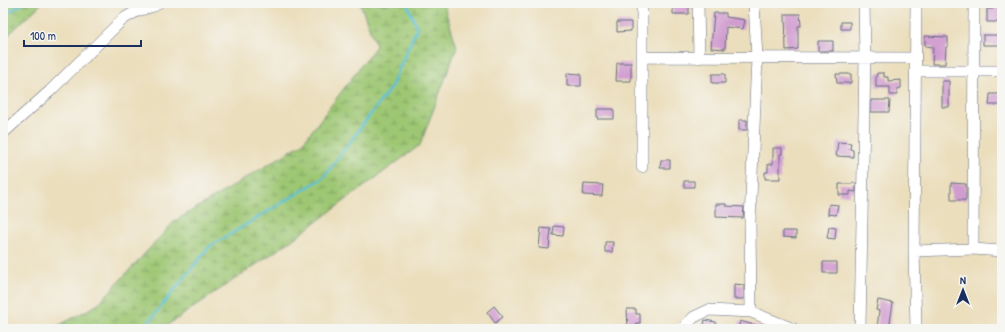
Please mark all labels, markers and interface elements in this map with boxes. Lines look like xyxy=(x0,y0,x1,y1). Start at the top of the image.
scale bar xyxy=(24,22,141,48)
text: 100 m xyxy=(30,27,56,44)
north arrow xyxy=(943,270,983,310)
text: N xyxy=(960,273,966,287)

